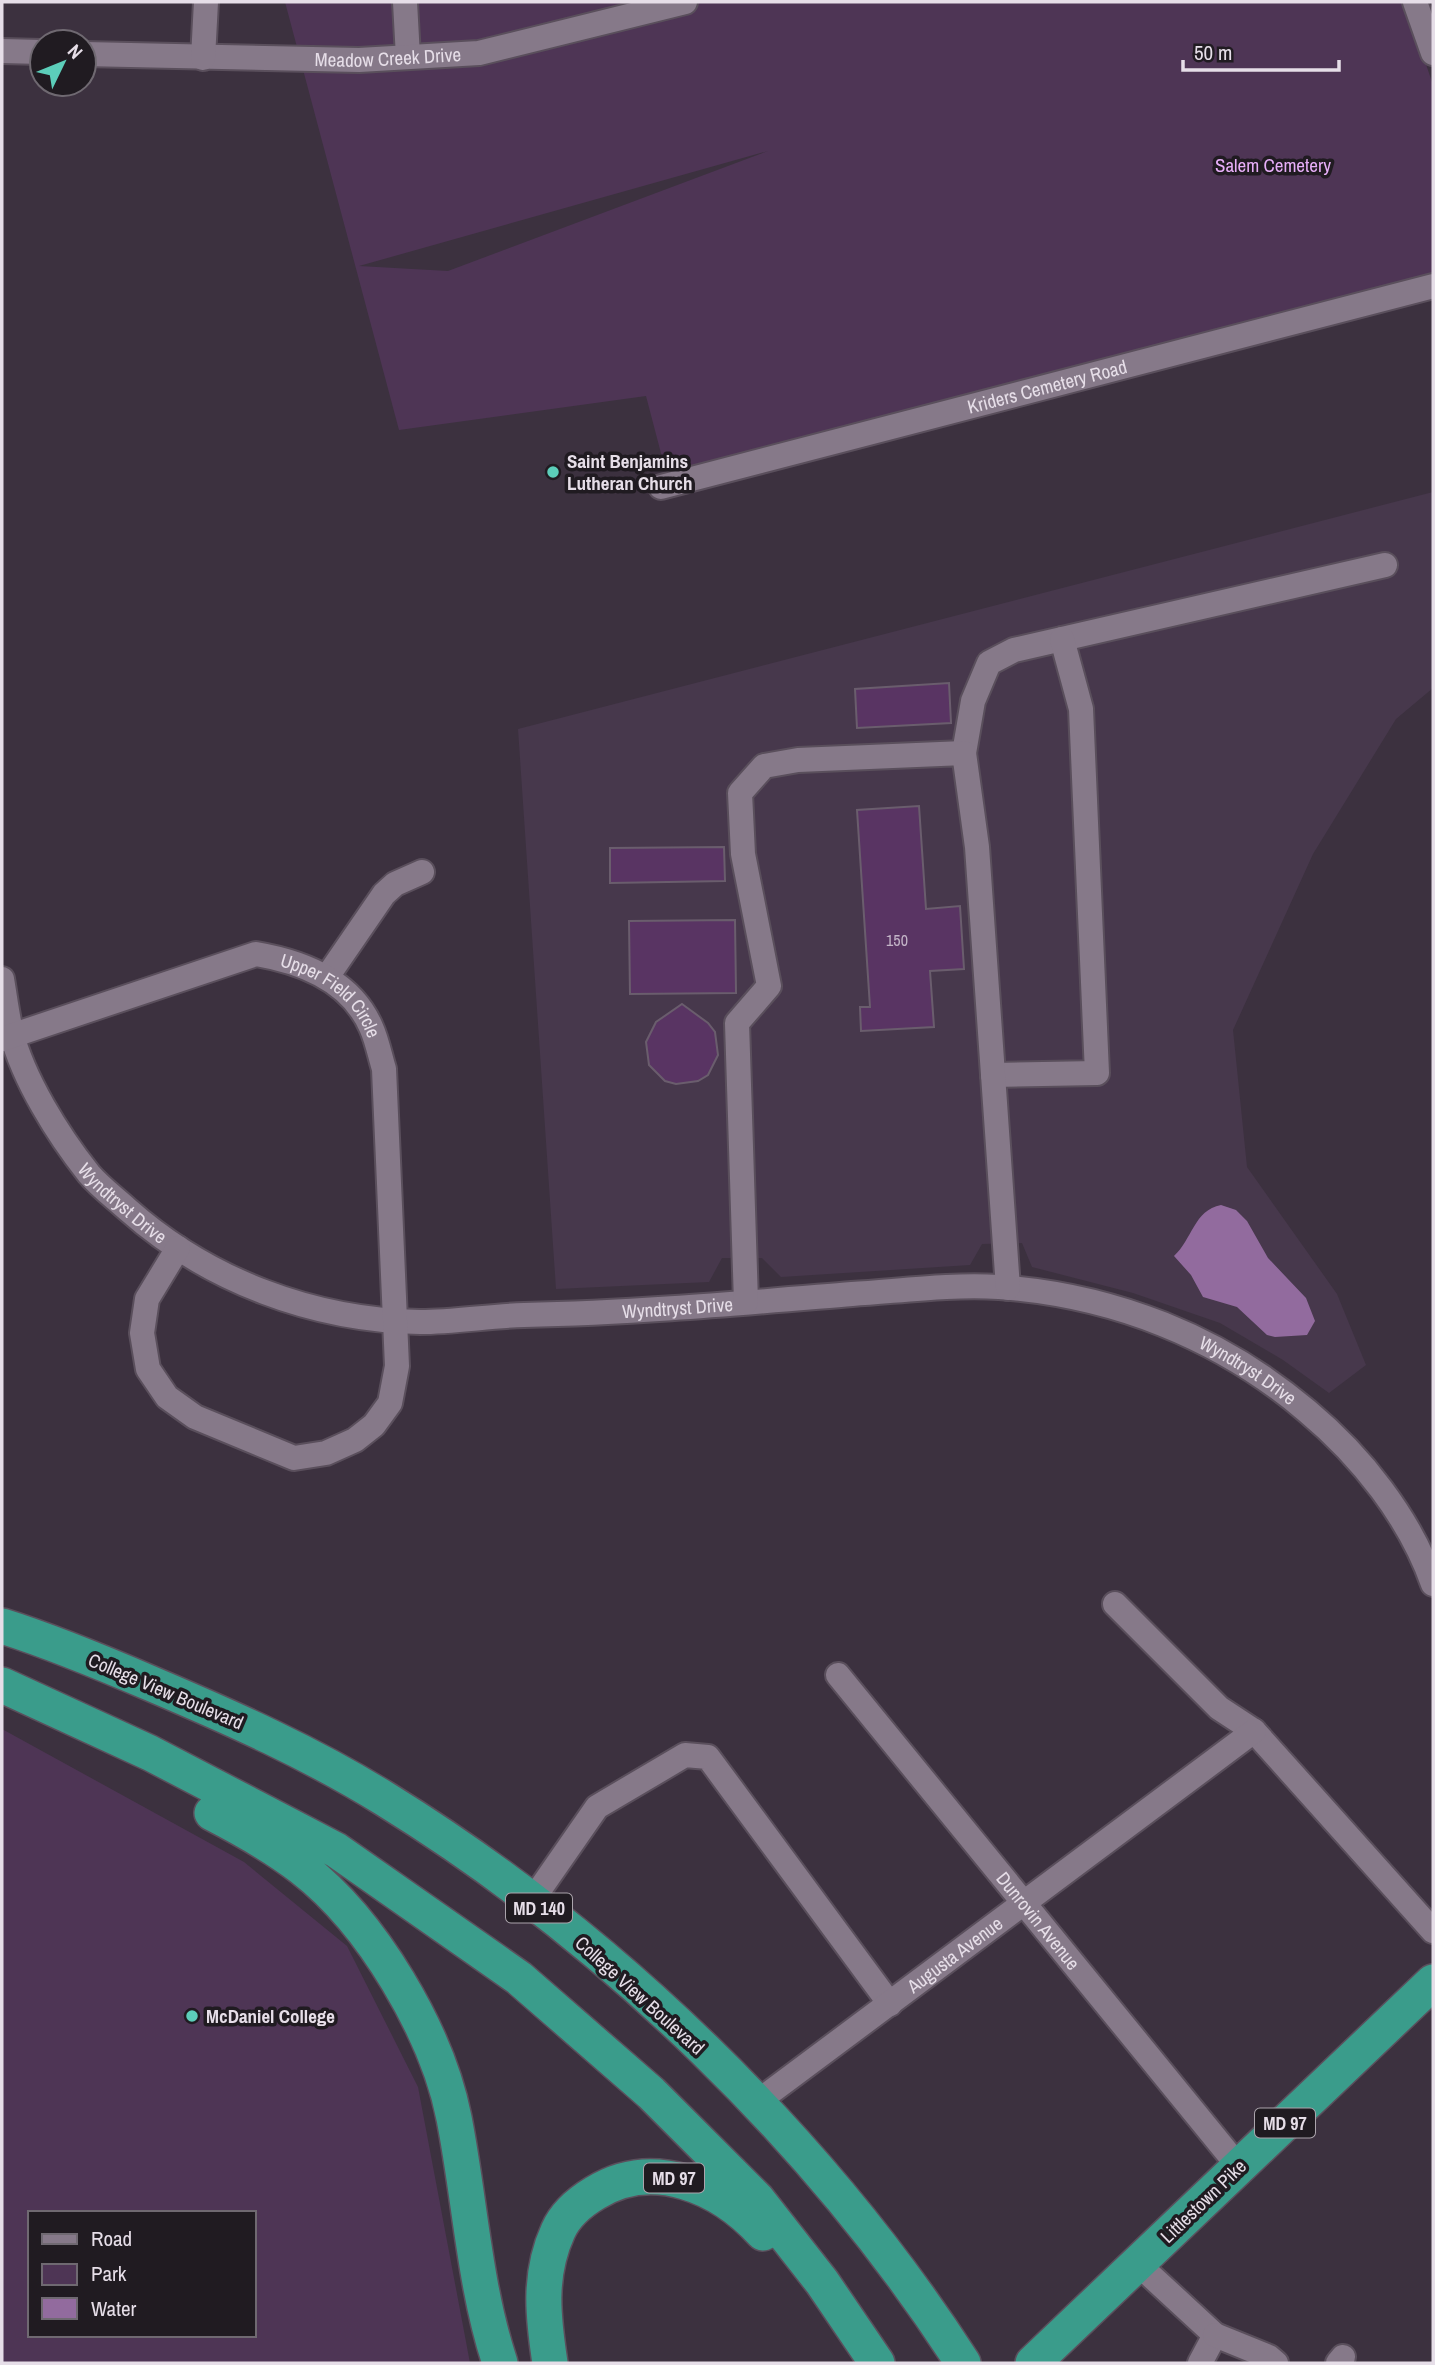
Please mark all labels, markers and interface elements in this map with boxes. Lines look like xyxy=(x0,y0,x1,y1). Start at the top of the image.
north arrow xyxy=(28,28,98,98)
scale bar xyxy=(1183,28,1339,72)
text: N xyxy=(62,38,89,64)
text: 50 m xyxy=(1194,38,1232,67)
street label: Meadow Creek Drive xyxy=(314,41,462,73)
park label: Salem Cemetery xyxy=(1215,152,1331,178)
street label: Kriders Cemetery Road xyxy=(965,353,1130,420)
place label: Saint Benjamins Lutheran Church xyxy=(567,448,693,496)
marker: Saint Benjamins Lutheran Church xyxy=(545,464,561,480)
house number: 150 xyxy=(886,929,908,951)
street label: Upper Field Circle xyxy=(278,947,387,1041)
street label: Wyndtryst Drive xyxy=(72,1157,172,1249)
street label: Wyndtryst Drive xyxy=(621,1291,734,1324)
street label: Wyndtryst Drive xyxy=(1195,1329,1302,1411)
street label: College View Boulevard xyxy=(85,1647,247,1735)
street label: Dunrovin Avenue xyxy=(990,1866,1086,1975)
road number: MD 140 xyxy=(506,1894,572,1922)
street label: Augusta Avenue xyxy=(901,1910,1008,2000)
street label: College View Boulevard xyxy=(570,1930,710,2060)
place label: McDaniel College xyxy=(206,2003,335,2029)
marker: McDaniel College xyxy=(184,2008,200,2024)
road number: MD 97 xyxy=(1255,2108,1315,2138)
street label: Littlestown Pike xyxy=(1154,2153,1252,2249)
road number: MD 97 xyxy=(644,2164,704,2192)
legend xyxy=(28,2211,256,2337)
text: Road xyxy=(91,2224,132,2253)
text: Park xyxy=(91,2259,127,2288)
text: Water xyxy=(91,2294,137,2323)

